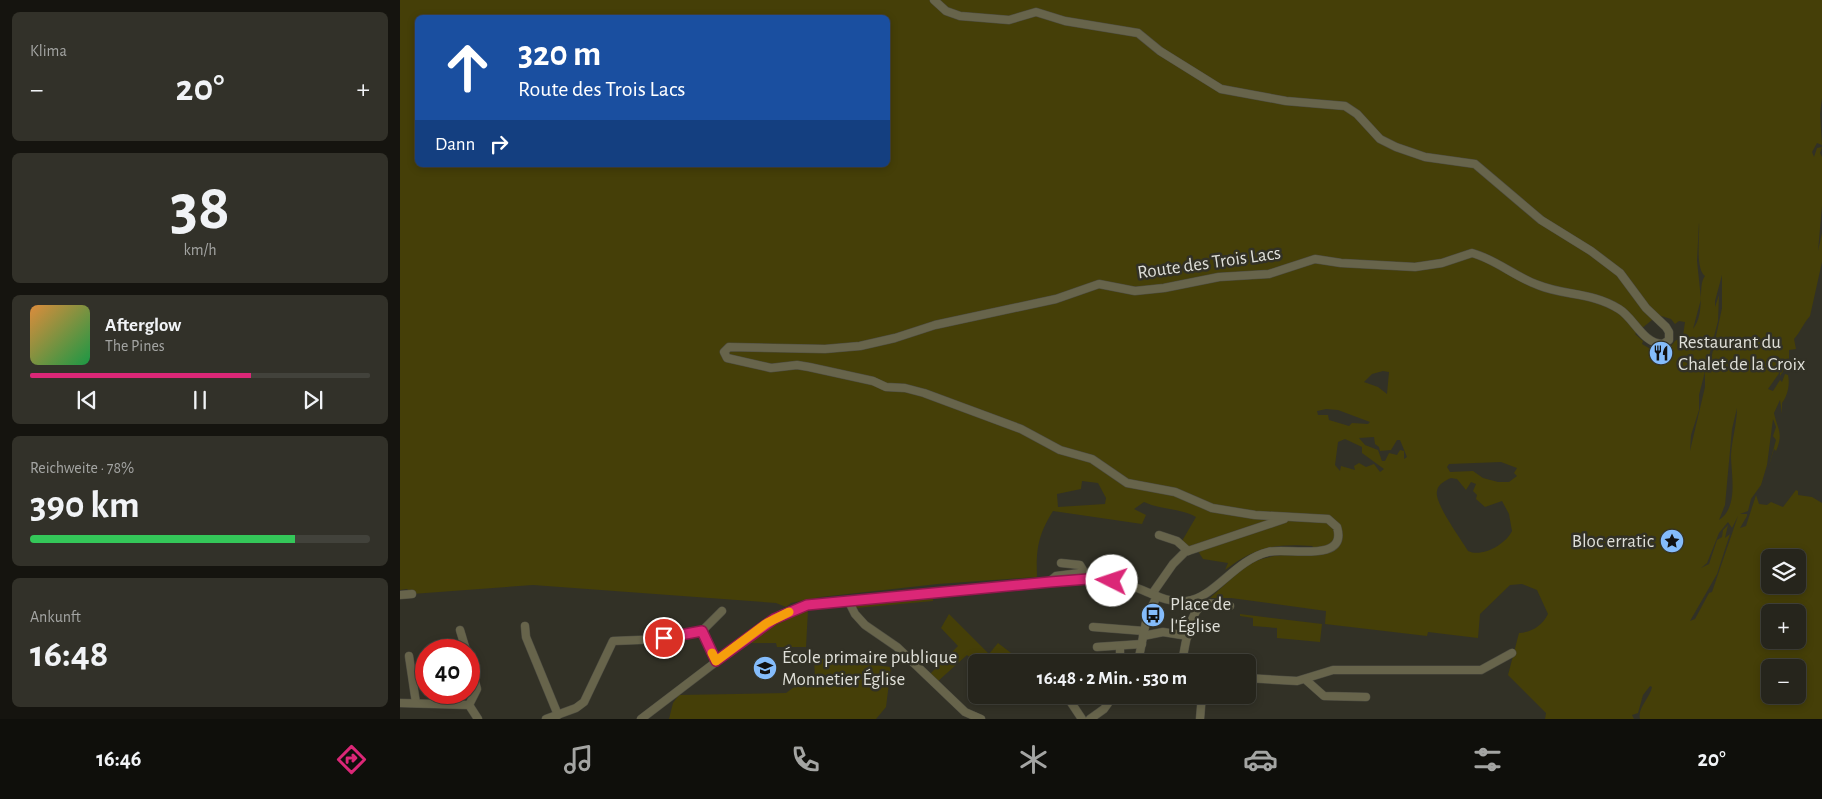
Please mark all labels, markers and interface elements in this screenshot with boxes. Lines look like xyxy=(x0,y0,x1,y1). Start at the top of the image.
icon: ahead xyxy=(435,35,500,100)
text: 320 m xyxy=(518,37,601,72)
text: Klima xyxy=(30,43,67,59)
text: 20° xyxy=(176,70,224,108)
text: − xyxy=(30,76,43,104)
text: + xyxy=(357,76,370,104)
text: Route des Trois Lacs xyxy=(518,78,686,100)
icon: right xyxy=(485,130,513,158)
text: Dann xyxy=(435,135,475,154)
text: 38 xyxy=(170,176,230,241)
text: km/h xyxy=(183,242,217,258)
street label: Route des Trois Lacs xyxy=(1136,244,1282,282)
text: Afterglow xyxy=(105,316,181,335)
place label: Restaurant du Chalet de la Croix xyxy=(1678,333,1805,374)
text: The Pines xyxy=(105,338,165,354)
restaurant icon: Restaurant du Chalet de la Croix xyxy=(1648,340,1674,366)
icon: previous xyxy=(73,386,101,414)
icon: pause xyxy=(186,386,214,414)
icon: next xyxy=(299,386,327,414)
text: Reichweite · 78% xyxy=(30,460,134,476)
text: 390 km xyxy=(30,487,140,525)
place icon: Bloc erratic xyxy=(1659,528,1685,554)
place label: Bloc erratic xyxy=(1572,532,1654,551)
map controls xyxy=(1761,549,1806,704)
button: layers xyxy=(1761,549,1806,594)
position arrow xyxy=(1085,554,1137,606)
place label: Place de l'Église xyxy=(1170,595,1231,636)
bus stop icon: Place de l'Église xyxy=(1140,602,1166,628)
button: + xyxy=(1761,604,1806,649)
text: Ankunft xyxy=(30,609,81,625)
pin xyxy=(643,617,685,659)
icon: arrive xyxy=(650,624,678,652)
text: 16:48 xyxy=(30,636,109,674)
speed limit sign: 40 xyxy=(415,639,480,704)
place label: École primaire publique Monnetier Église xyxy=(782,646,957,689)
school or university icon: École primaire publique Monnetier Église xyxy=(752,655,778,681)
button: − xyxy=(1761,659,1806,704)
text: 16:48 · 2 Min. · 530 m xyxy=(1037,669,1187,688)
icon: directions xyxy=(334,742,369,777)
icon: music xyxy=(561,742,596,777)
icon: phone xyxy=(788,742,823,777)
icon: climate xyxy=(1016,742,1051,777)
icon: car xyxy=(1243,742,1278,777)
icon: filters xyxy=(1470,742,1505,777)
text: 16:46 xyxy=(96,748,141,770)
text: 20° xyxy=(1698,748,1726,770)

